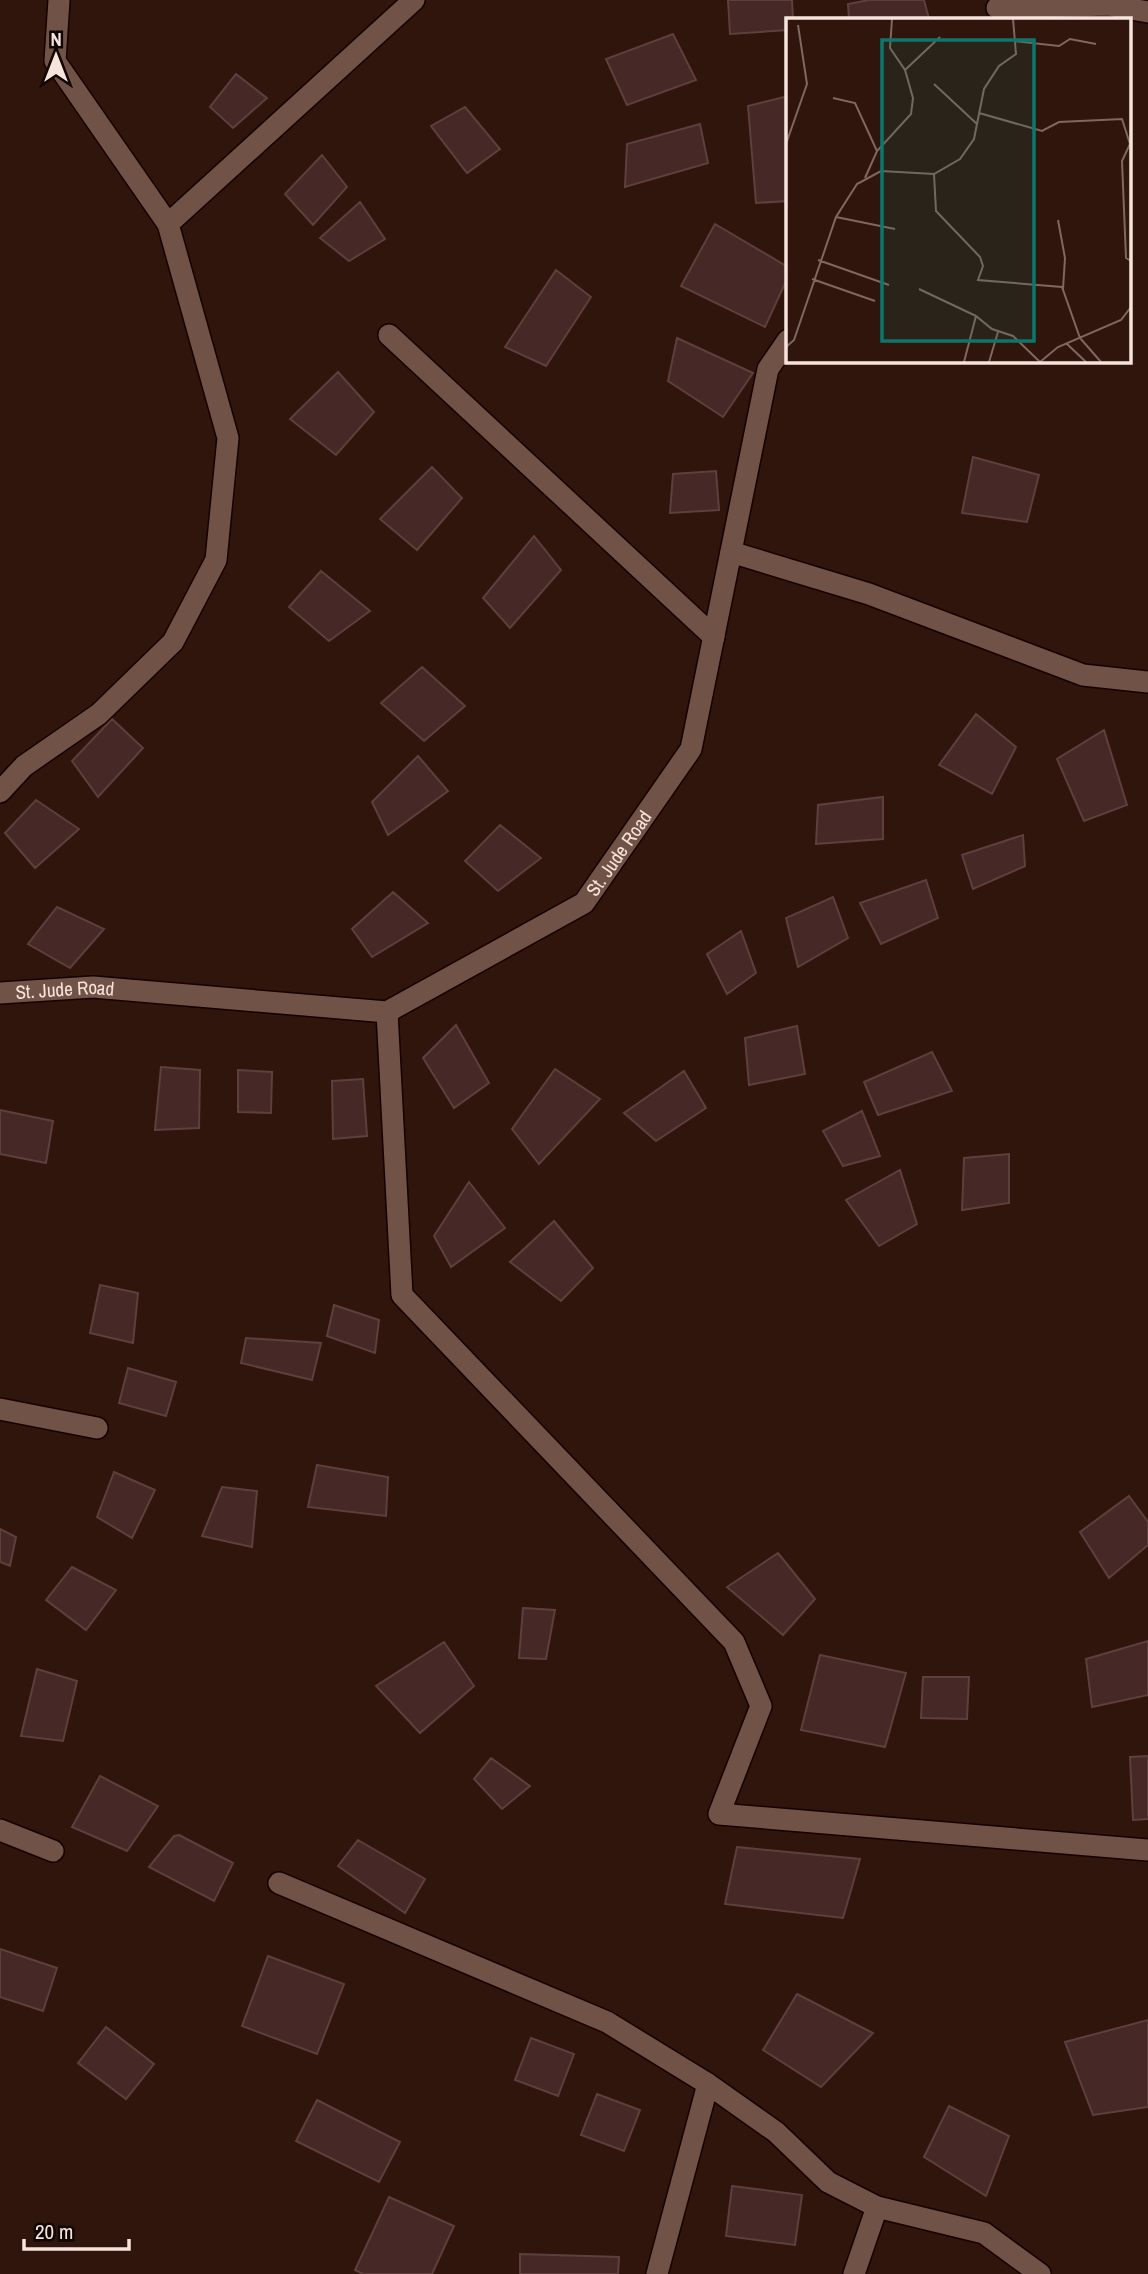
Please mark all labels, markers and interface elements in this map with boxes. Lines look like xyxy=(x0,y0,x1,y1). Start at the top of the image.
inset map xyxy=(786,18,1130,362)
north arrow xyxy=(21,21,91,91)
text: N xyxy=(50,26,62,52)
street label: St. Jude Road xyxy=(580,805,657,901)
street label: St. Jude Road xyxy=(15,974,115,1005)
scale bar xyxy=(24,2208,130,2252)
text: 20 m xyxy=(35,2217,73,2246)

